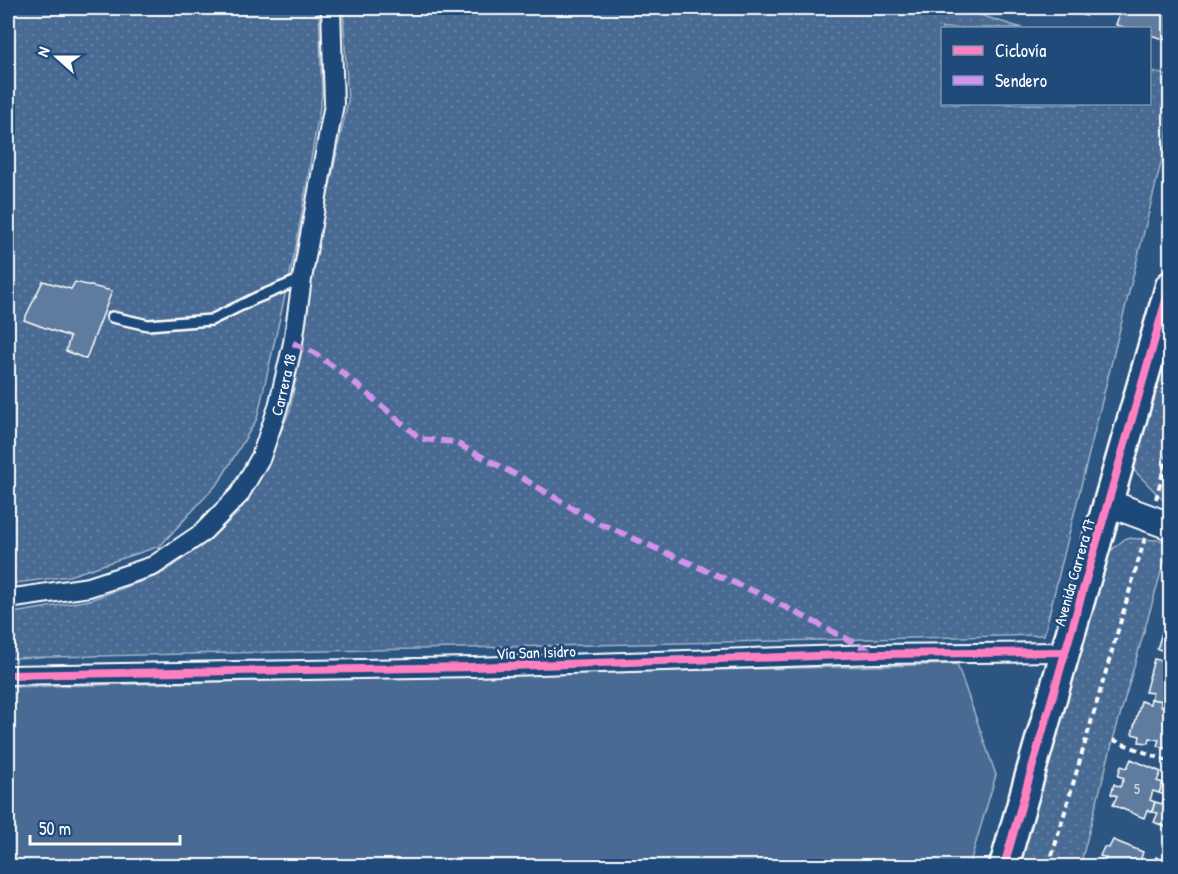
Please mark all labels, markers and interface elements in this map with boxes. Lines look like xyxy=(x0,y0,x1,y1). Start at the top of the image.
north arrow xyxy=(27,27,87,87)
legend xyxy=(941,27,1151,105)
text: Ciclovía xyxy=(995,38,1046,63)
text: N xyxy=(31,43,55,60)
text: Sendero xyxy=(995,68,1047,93)
street label: Carrera 18 xyxy=(265,352,301,419)
street label: Avenida Carrera 17 xyxy=(1048,515,1100,628)
street label: Vía San Isidro xyxy=(496,640,577,664)
house number: 5 xyxy=(1134,779,1140,798)
scale bar xyxy=(30,808,180,846)
text: 50 m xyxy=(39,816,71,841)

